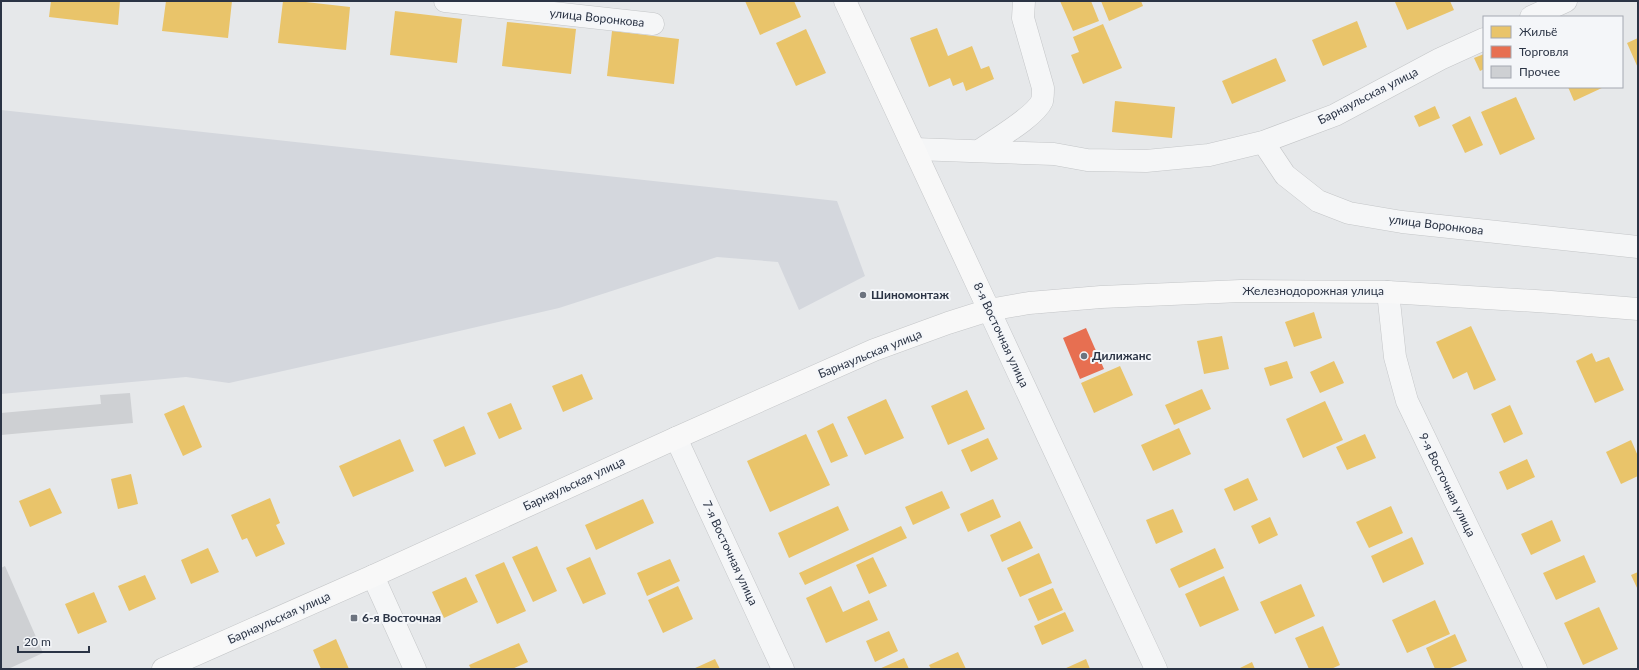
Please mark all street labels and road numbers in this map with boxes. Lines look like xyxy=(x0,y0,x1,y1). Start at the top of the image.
street label: улица Воронкова xyxy=(549,5,645,30)
street label: Барнаульская улица xyxy=(1315,64,1421,127)
street label: улица Воронкова xyxy=(1388,211,1484,238)
street label: 8-я Восточная улица xyxy=(971,280,1032,390)
street label: Железнодорожная улица xyxy=(1242,283,1384,298)
street label: Барнаульская улица xyxy=(816,326,924,381)
street label: 9-я Восточная улица xyxy=(1416,430,1479,539)
street label: Барнаульская улица xyxy=(520,453,627,514)
street label: 7-я Восточная улица xyxy=(700,498,761,608)
street label: Барнаульская улица xyxy=(225,588,332,647)

